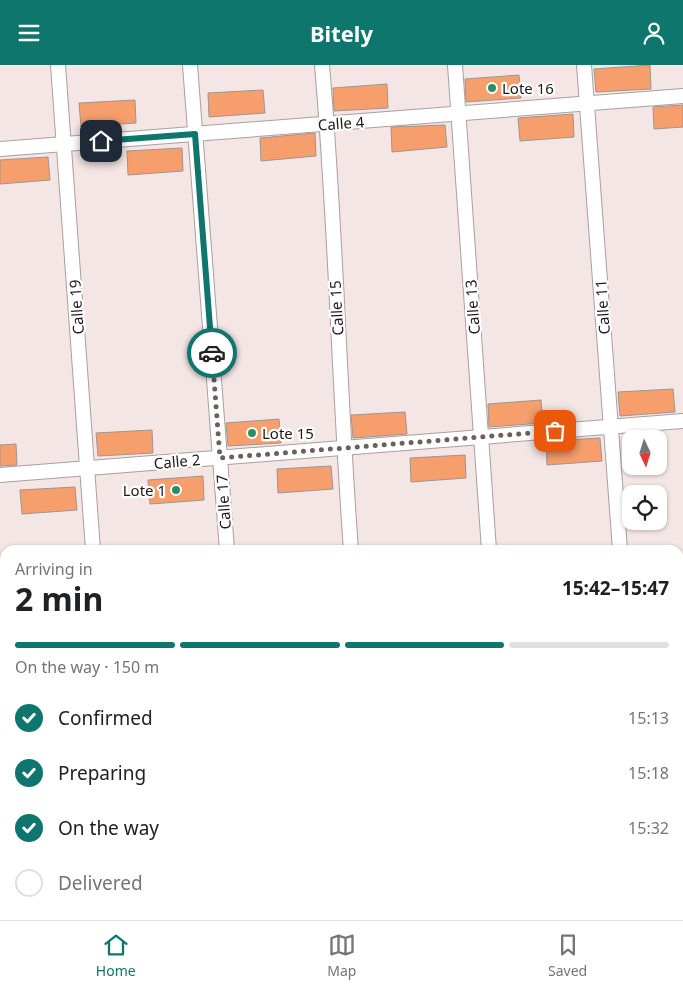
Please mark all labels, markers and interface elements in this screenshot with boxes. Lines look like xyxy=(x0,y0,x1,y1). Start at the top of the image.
text: Bitely xyxy=(310,18,373,48)
icon: menu xyxy=(15,19,43,47)
icon: person xyxy=(640,19,668,47)
place label: Lote 16 xyxy=(502,78,554,98)
marker: Lote 16 xyxy=(486,82,498,94)
street label: Calle 4 xyxy=(317,111,365,135)
pin xyxy=(80,120,122,162)
icon: home xyxy=(87,127,115,155)
street label: Calle 19 xyxy=(64,279,88,335)
street label: Calle 13 xyxy=(460,279,484,335)
street label: Calle 11 xyxy=(590,279,614,335)
street label: Calle 15 xyxy=(325,280,347,336)
courier xyxy=(187,328,237,378)
icon: car xyxy=(198,339,226,367)
pin xyxy=(534,410,576,452)
icon: bag xyxy=(541,417,569,445)
place label: Lote 15 xyxy=(262,423,314,443)
marker: Lote 15 xyxy=(246,427,258,439)
north arrow xyxy=(622,430,668,475)
map controls xyxy=(622,430,667,530)
street label: Calle 2 xyxy=(153,449,201,473)
street label: Calle 17 xyxy=(211,474,235,530)
place label: Lote 1 xyxy=(123,480,166,500)
marker: Lote 1 xyxy=(170,484,182,496)
button: locate xyxy=(622,485,667,530)
text: Arriving in xyxy=(15,558,93,580)
text: 15:42–15:47 xyxy=(562,575,669,601)
text: 2 min xyxy=(15,577,103,620)
text: On the way · 150 m xyxy=(15,656,159,678)
icon: check xyxy=(15,704,43,732)
text: Confirmed xyxy=(58,705,153,731)
text: 15:13 xyxy=(628,707,669,729)
icon: check xyxy=(15,759,43,787)
text: Preparing xyxy=(58,760,146,786)
text: 15:18 xyxy=(628,762,669,784)
icon: check xyxy=(15,814,43,842)
text: On the way xyxy=(58,815,159,841)
text: 15:32 xyxy=(628,817,669,839)
text: Delivered xyxy=(58,870,143,896)
tab: Home xyxy=(96,931,136,980)
tab: Map xyxy=(327,931,356,980)
tab: Saved xyxy=(548,931,587,980)

